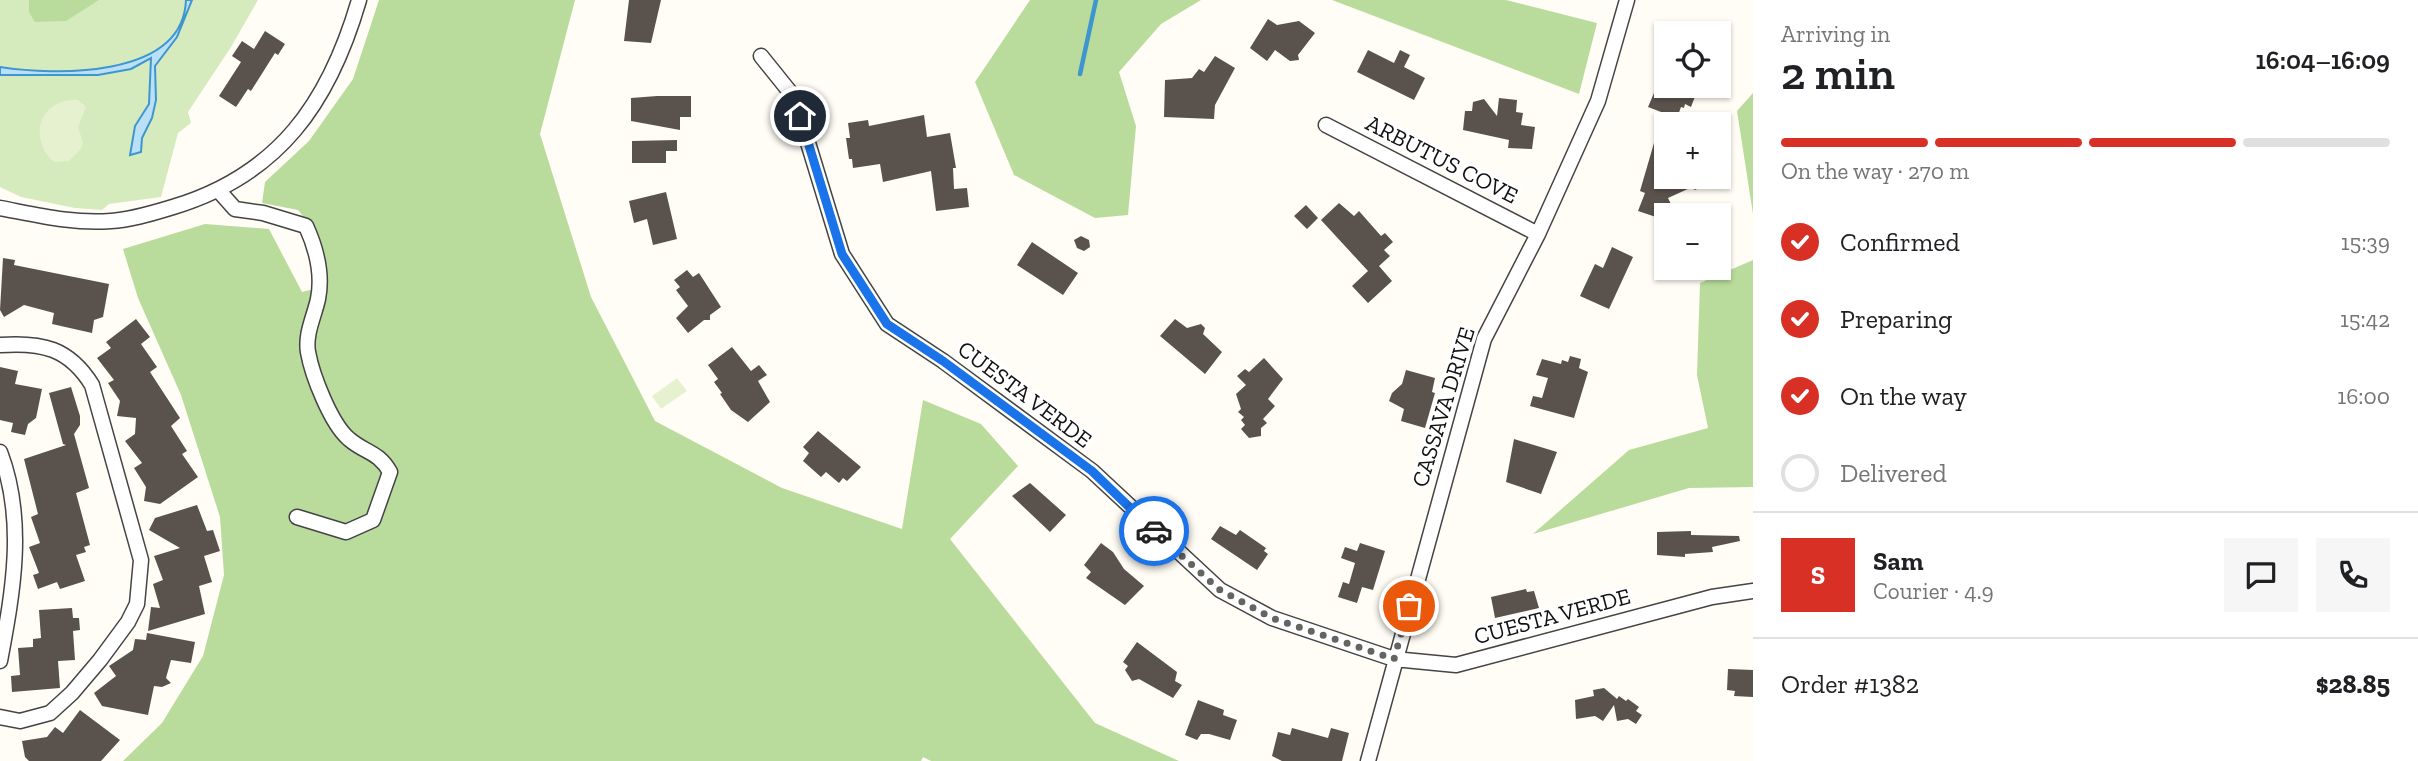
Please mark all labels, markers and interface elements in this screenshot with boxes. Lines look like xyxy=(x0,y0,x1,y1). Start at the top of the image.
text: Arriving in xyxy=(1781,20,1890,48)
map controls xyxy=(1654,21,1731,280)
button: locate xyxy=(1654,21,1731,98)
text: 16:04–16:09 xyxy=(2256,44,2390,76)
text: 2 min xyxy=(1781,46,1895,101)
pin xyxy=(770,86,830,146)
icon: home xyxy=(781,97,819,135)
street label: ARBUTUS COVE xyxy=(1361,109,1523,209)
button: + xyxy=(1654,112,1731,189)
text: On the way · 270 m xyxy=(1781,157,1969,185)
button: − xyxy=(1654,203,1731,280)
icon: check xyxy=(1781,223,1819,261)
text: Confirmed xyxy=(1840,226,1960,258)
text: 15:39 xyxy=(2341,228,2390,256)
icon: check xyxy=(1781,300,1819,338)
text: Preparing xyxy=(1840,303,1952,335)
text: 15:42 xyxy=(2340,305,2390,333)
street label: CASSAVA DRIVE xyxy=(1405,324,1481,490)
street label: CUESTA VERDE xyxy=(952,334,1098,454)
icon: check xyxy=(1781,377,1819,415)
text: On the way xyxy=(1840,380,1967,412)
text: 16:00 xyxy=(2337,382,2390,410)
text: Delivered xyxy=(1840,457,1947,489)
courier xyxy=(1119,496,1189,566)
icon: car xyxy=(1135,512,1173,550)
button: chat xyxy=(2224,538,2298,612)
button: phone xyxy=(2316,538,2390,612)
text: Sam xyxy=(1873,545,1923,577)
text: S xyxy=(1811,559,1825,591)
pin xyxy=(1379,576,1439,636)
text: Courier · 4.9 xyxy=(1873,577,1994,605)
street label: CUESTA VERDE xyxy=(1471,582,1633,650)
icon: bag xyxy=(1390,587,1428,625)
text: Order #1382 xyxy=(1781,668,1919,700)
text: $28.85 xyxy=(2316,668,2390,700)

